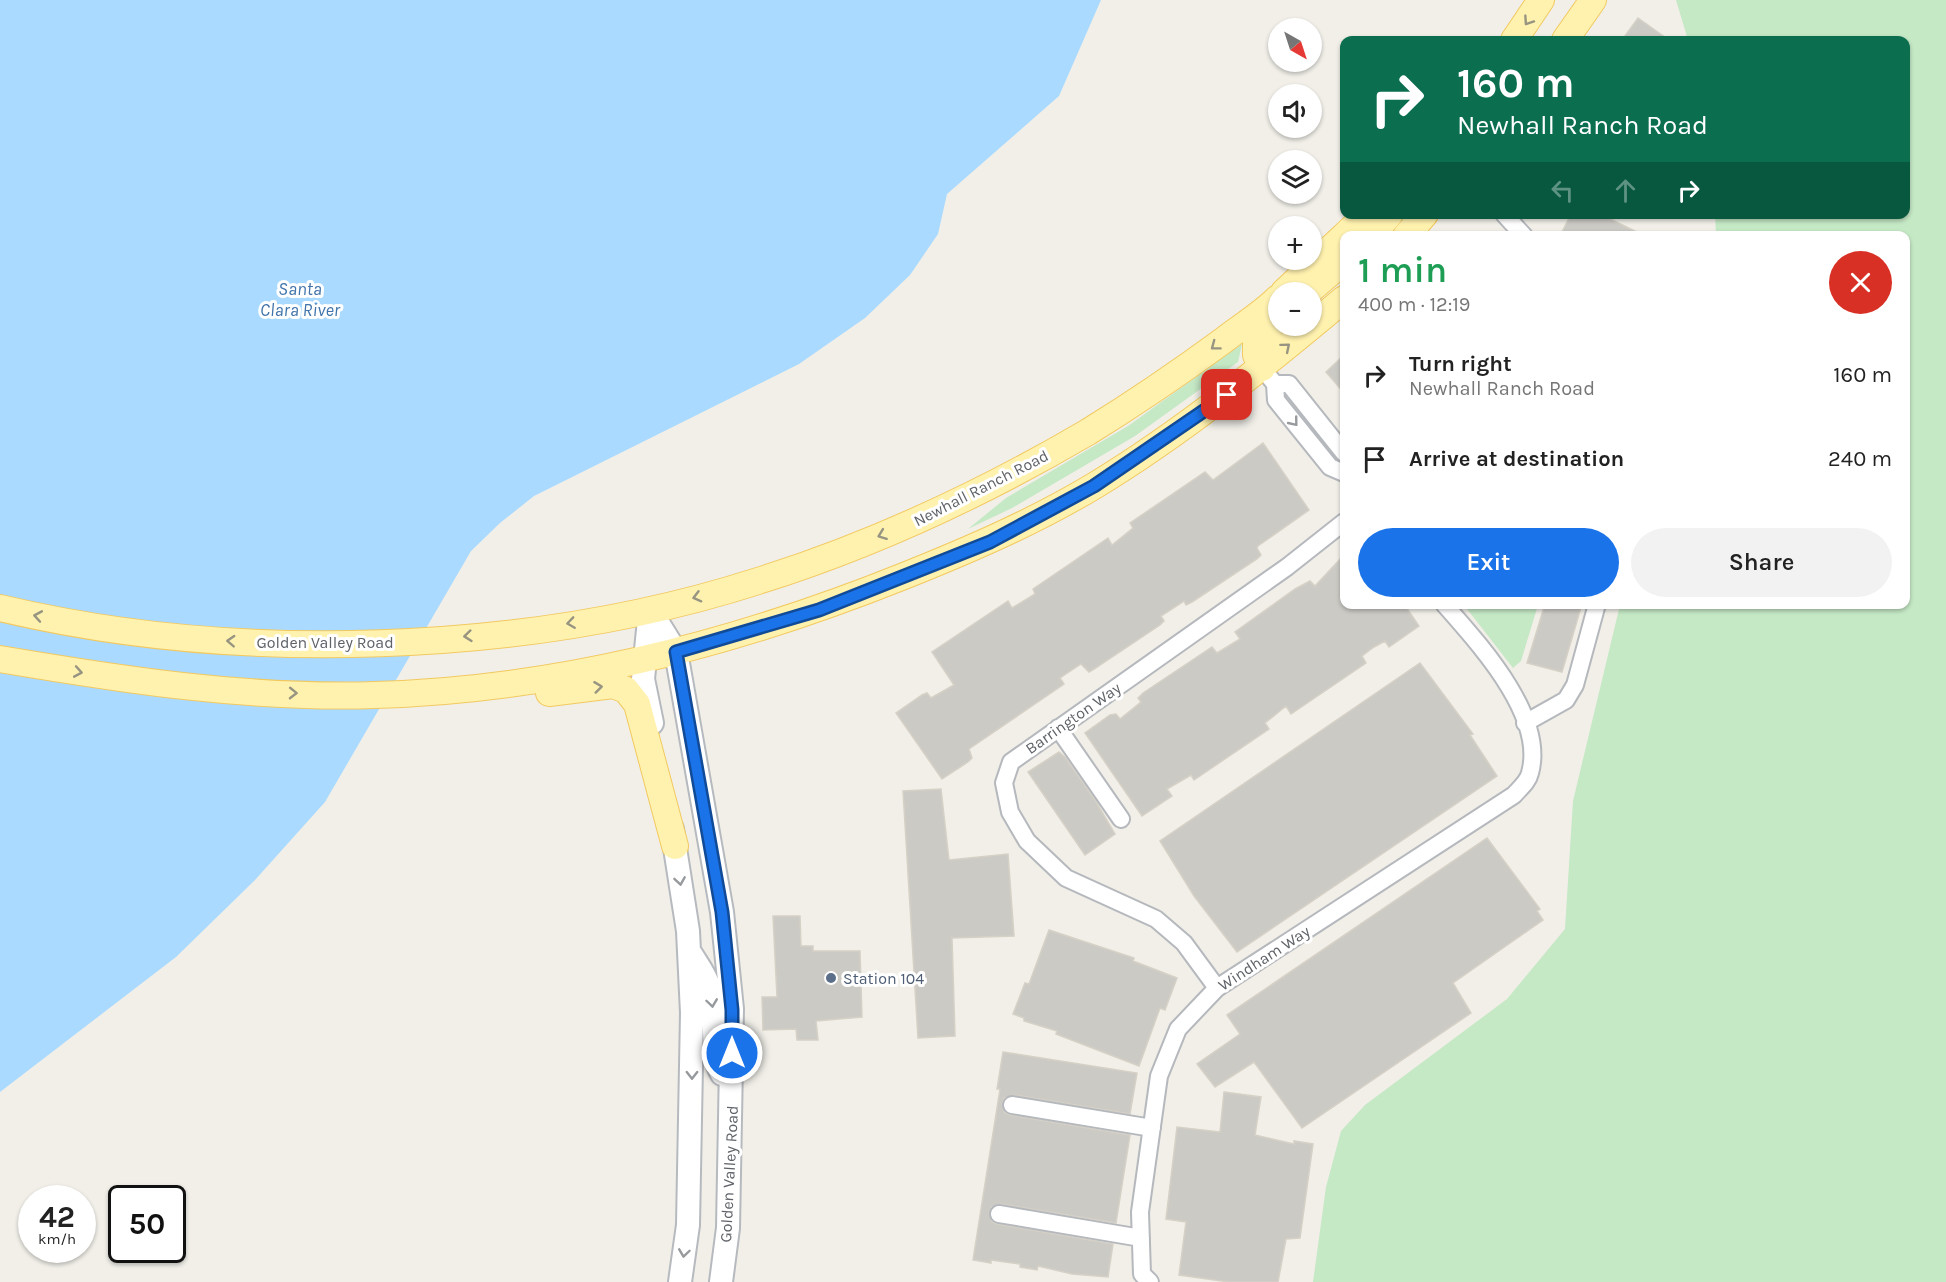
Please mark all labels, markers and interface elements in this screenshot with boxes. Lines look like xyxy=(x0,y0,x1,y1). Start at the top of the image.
one-way arrow xyxy=(1524,14,1535,25)
north arrow xyxy=(1268,18,1322,72)
map controls xyxy=(1268,18,1322,336)
text: 160 m xyxy=(1457,58,1575,108)
icon: right xyxy=(1358,60,1436,138)
button: sound xyxy=(1268,84,1322,138)
text: Newhall Ranch Road xyxy=(1457,109,1708,141)
button: layers xyxy=(1268,150,1322,204)
icon: left xyxy=(1546,174,1579,207)
icon: ahead xyxy=(1609,174,1642,207)
icon: right xyxy=(1672,174,1705,207)
button: + xyxy=(1268,216,1322,270)
text: 1 min xyxy=(1358,249,1447,291)
button: close xyxy=(1829,251,1892,314)
water label: Santa Clara River xyxy=(260,278,341,321)
button: − xyxy=(1268,282,1322,336)
text: 400 m · 12:19 xyxy=(1358,293,1470,316)
one-way arrow xyxy=(1210,339,1221,350)
one-way arrow xyxy=(1279,344,1290,355)
text: Turn right xyxy=(1409,351,1512,377)
icon: right xyxy=(1358,359,1391,392)
text: 160 m xyxy=(1833,362,1892,388)
pin xyxy=(1201,369,1252,420)
text: Newhall Ranch Road xyxy=(1409,377,1595,400)
icon: arrive xyxy=(1210,378,1243,411)
one-way arrow xyxy=(1286,415,1297,426)
icon: arrive xyxy=(1358,443,1391,476)
street label: Newhall Ranch Road xyxy=(910,446,1052,530)
text: Arrive at destination xyxy=(1409,446,1624,472)
text: 240 m xyxy=(1828,446,1892,472)
one-way arrow xyxy=(877,528,888,540)
button: Exit xyxy=(1358,528,1619,597)
button: Share xyxy=(1631,528,1892,597)
one-way arrow xyxy=(692,590,702,603)
one-way arrow xyxy=(33,611,42,623)
one-way arrow xyxy=(567,617,576,629)
one-way arrow xyxy=(463,629,472,642)
street label: Golden Valley Road xyxy=(256,633,394,652)
one-way arrow xyxy=(226,635,235,648)
one-way arrow xyxy=(74,666,83,678)
street label: Barrington Way xyxy=(1022,678,1125,758)
one-way arrow xyxy=(593,681,602,694)
one-way arrow xyxy=(289,687,298,700)
one-way arrow xyxy=(674,876,686,886)
street label: Windham Way xyxy=(1215,921,1314,995)
place label: Station 104 xyxy=(843,969,924,988)
marker: Station 104 xyxy=(824,971,838,985)
one-way arrow xyxy=(705,998,718,1008)
position arrow xyxy=(700,1021,764,1085)
one-way arrow xyxy=(686,1071,698,1080)
street label: Golden Valley Road xyxy=(716,1105,742,1243)
speed limit sign: 50 xyxy=(108,1185,186,1263)
text: 42 xyxy=(39,1199,75,1235)
text: km/h xyxy=(38,1230,76,1248)
one-way arrow xyxy=(679,1249,691,1258)

